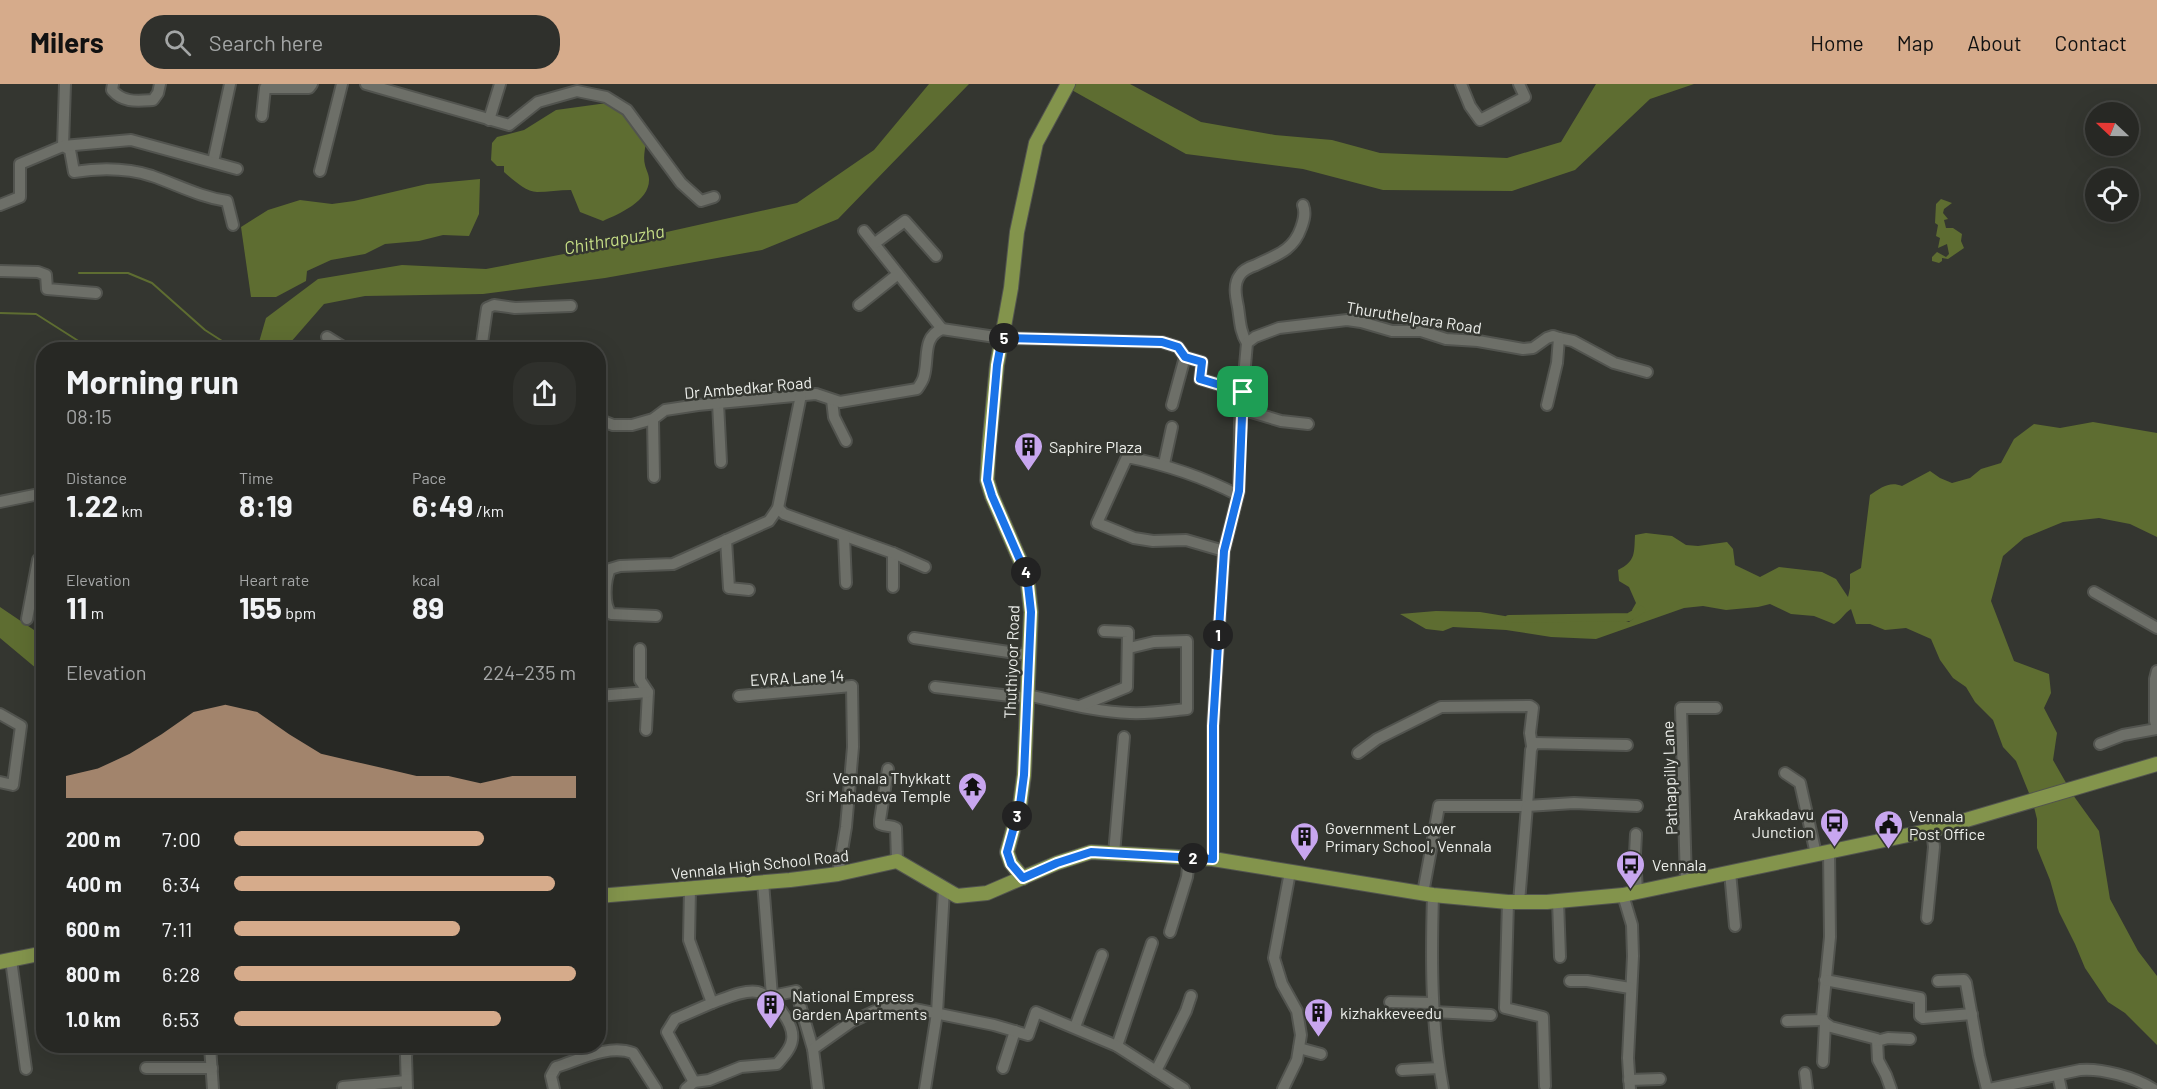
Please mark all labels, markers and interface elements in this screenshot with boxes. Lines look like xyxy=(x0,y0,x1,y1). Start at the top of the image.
search box xyxy=(140,15,560,69)
text: Milers xyxy=(30,25,104,59)
icon: search xyxy=(161,26,194,59)
text: Search here xyxy=(209,29,323,55)
text: Home xyxy=(1810,30,1864,55)
text: Map xyxy=(1897,30,1934,55)
text: About xyxy=(1967,30,2022,55)
text: Contact xyxy=(2055,30,2127,55)
north arrow xyxy=(2085,102,2139,156)
map controls xyxy=(2085,102,2139,222)
button: locate xyxy=(2085,168,2139,222)
water label: Chithrapuzha xyxy=(562,219,666,259)
street label: Thuruthelpara Road xyxy=(1345,297,1483,337)
pin: 5 xyxy=(989,323,1019,353)
text: 5 xyxy=(1000,328,1008,347)
text: Morning run xyxy=(66,361,239,401)
button: share xyxy=(513,362,576,425)
pin xyxy=(1217,366,1268,417)
street label: Dr Ambedkar Road xyxy=(683,372,813,402)
icon: arrive xyxy=(1226,375,1259,408)
text: 08:15 xyxy=(66,404,112,428)
building icon: Saphire Plaza xyxy=(1012,430,1044,472)
place label: Saphire Plaza xyxy=(1049,437,1142,456)
text: Distance xyxy=(66,468,127,487)
text: Time xyxy=(239,468,274,487)
text: Pace xyxy=(412,468,446,487)
text: 1.22 xyxy=(66,487,118,523)
text: 8:19 xyxy=(239,487,293,523)
text: 6:49 xyxy=(412,487,473,523)
text: km xyxy=(118,501,143,520)
text: /km xyxy=(473,501,504,520)
pin: 4 xyxy=(1011,557,1041,587)
text: 4 xyxy=(1021,562,1031,581)
text: Elevation xyxy=(66,570,130,589)
text: Heart rate xyxy=(239,570,309,589)
text: kcal xyxy=(412,570,440,589)
text: 11 xyxy=(66,589,87,625)
text: 155 xyxy=(239,589,282,625)
text: 89 xyxy=(412,589,444,625)
text: m xyxy=(87,603,104,622)
text: bpm xyxy=(282,603,316,622)
street label: Thuthiyoor Road xyxy=(1000,605,1022,719)
pin: 1 xyxy=(1203,620,1233,650)
text: 1 xyxy=(1215,625,1221,644)
text: Elevation xyxy=(66,660,147,684)
text: 224–235 m xyxy=(483,660,576,684)
street label: EVRA Lane 14 xyxy=(749,665,845,689)
street label: Pathappilly Lane xyxy=(1658,721,1680,835)
place label: Vennala Thykkatt Sri Mahadeva Temple xyxy=(805,768,951,805)
temple icon: Vennala Thykkatt Sri Mahadeva Temple xyxy=(956,770,988,812)
pin: 3 xyxy=(1002,801,1032,831)
place label: Arakkadavu Junction xyxy=(1733,804,1814,841)
text: 3 xyxy=(1013,806,1021,825)
bus stop icon: Arakkadavu Junction xyxy=(1819,806,1851,848)
place label: Vennala Post Office xyxy=(1909,806,1985,843)
public building icon: Vennala Post Office xyxy=(1872,808,1904,850)
place label: Government Lower Primary School, Vennala xyxy=(1325,818,1492,855)
building icon: Government Lower Primary School, Vennala xyxy=(1288,820,1320,862)
text: 200 m xyxy=(66,827,121,851)
text: 7:00 xyxy=(162,827,201,851)
pin: 2 xyxy=(1178,843,1208,873)
street label: Vennala High School Road xyxy=(670,845,850,883)
text: 2 xyxy=(1189,848,1197,867)
bus stop icon: Vennala xyxy=(1615,848,1647,890)
place label: Vennala xyxy=(1652,855,1706,874)
text: 400 m xyxy=(66,872,122,896)
text: 6:34 xyxy=(162,872,200,896)
text: 600 m xyxy=(66,917,120,941)
text: 7:11 xyxy=(162,917,192,941)
text: 800 m xyxy=(66,962,120,986)
text: 6:28 xyxy=(162,962,200,986)
place label: National Empress Garden Apartments xyxy=(792,986,927,1023)
building icon: National Empress Garden Apartments xyxy=(755,988,787,1030)
building icon: kizhakkeveedu xyxy=(1303,996,1335,1038)
place label: kizhakkeveedu xyxy=(1340,1003,1442,1022)
text: 1.0 km xyxy=(66,1007,121,1031)
text: 6:53 xyxy=(162,1007,200,1031)

